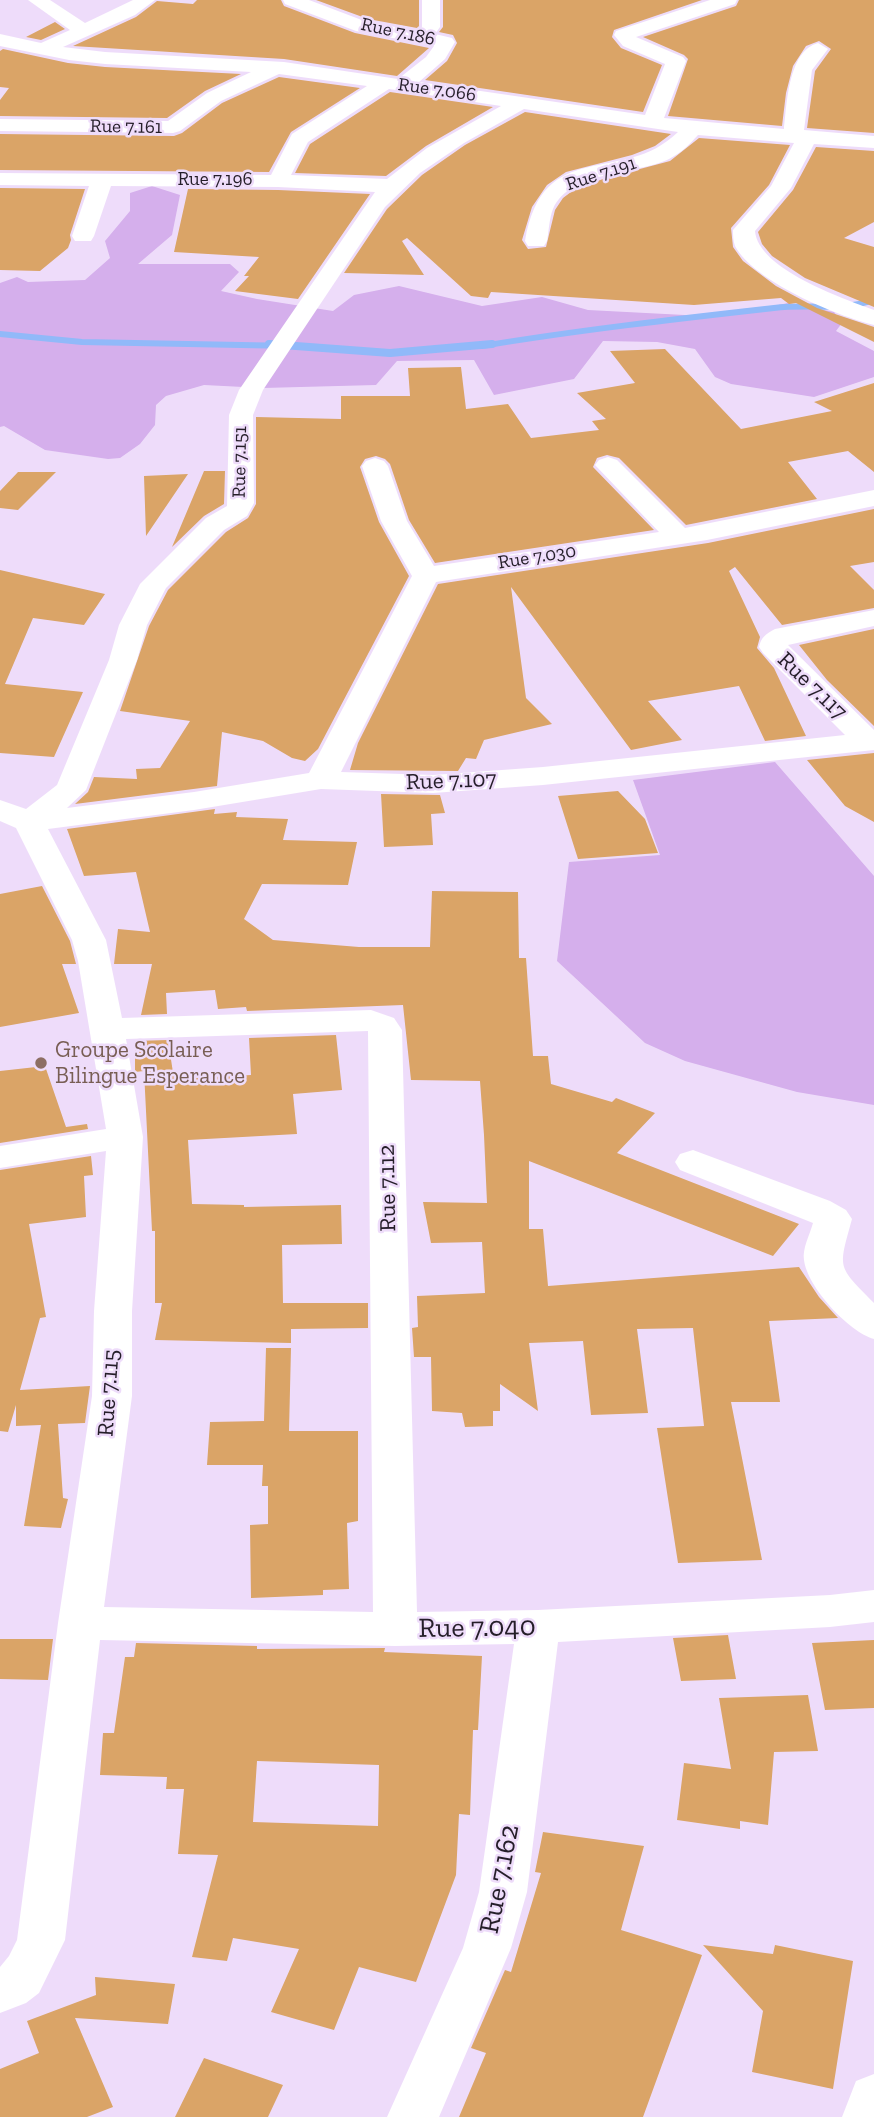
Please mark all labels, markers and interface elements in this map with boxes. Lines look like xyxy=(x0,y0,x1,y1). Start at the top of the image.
street label: Rue 7.186 xyxy=(359,13,437,51)
street label: Rue 7.066 xyxy=(397,73,477,107)
street label: Rue 7.161 xyxy=(90,115,162,139)
street label: Rue 7.191 xyxy=(563,152,639,196)
street label: Rue 7.196 xyxy=(177,169,253,191)
street label: Rue 7.151 xyxy=(228,426,252,498)
street label: Rue 7.030 xyxy=(496,540,578,574)
street label: Rue 7.117 xyxy=(772,646,852,726)
street label: Rue 7.107 xyxy=(405,766,497,796)
place label: Groupe Scolaire Bilingue Esperance xyxy=(55,1036,245,1090)
marker: Groupe Scolaire Bilingue Esperance xyxy=(33,1055,49,1071)
street label: Rue 7.112 xyxy=(373,1144,403,1232)
street label: Rue 7.115 xyxy=(92,1349,126,1437)
street label: Rue 7.040 xyxy=(418,1610,536,1646)
street label: Rue 7.162 xyxy=(473,1822,527,1936)

